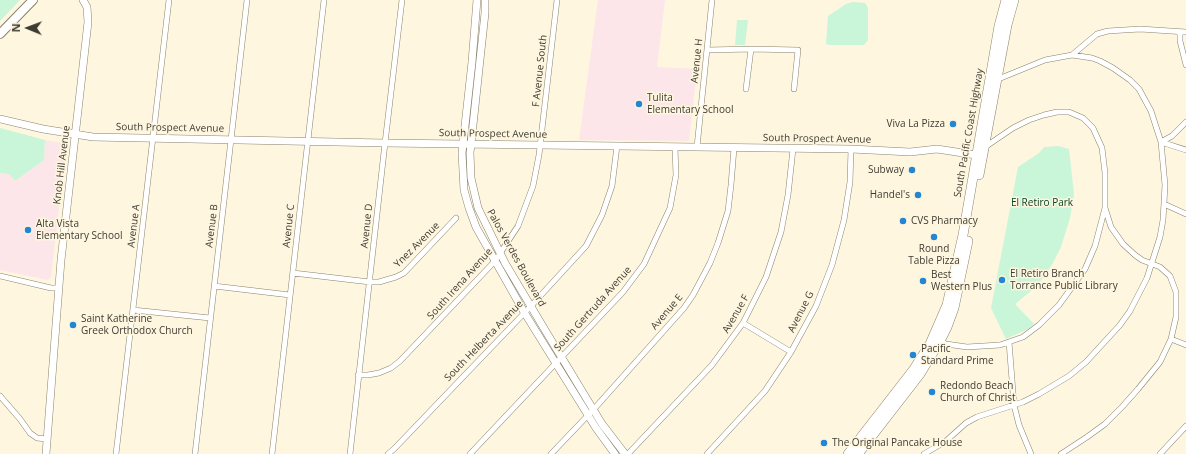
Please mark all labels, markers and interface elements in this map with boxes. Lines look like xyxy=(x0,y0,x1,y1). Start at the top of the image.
north arrow xyxy=(8,8,48,48)
text: N xyxy=(8,23,23,32)
street label: F Avenue South xyxy=(530,34,550,108)
street label: Avenue H xyxy=(689,38,705,84)
street label: South Pacific Coast Highway xyxy=(952,68,986,198)
place label: Tulita Elementary School xyxy=(647,92,733,116)
marker: Tulita Elementary School xyxy=(634,99,644,109)
place label: Viva La Pizza xyxy=(887,118,945,130)
marker: Viva La Pizza xyxy=(948,119,958,129)
street label: South Prospect Avenue xyxy=(116,121,224,135)
street label: Knob Hill Avenue xyxy=(51,125,73,205)
street label: South Prospect Avenue xyxy=(439,127,547,141)
street label: South Prospect Avenue xyxy=(763,132,871,146)
place label: Subway xyxy=(868,164,904,176)
marker: Subway xyxy=(907,165,917,175)
place label: Handel's xyxy=(870,189,910,201)
marker: Handel's xyxy=(913,190,923,200)
park label: El Retiro Park xyxy=(1011,197,1073,209)
street label: Avenue B xyxy=(203,203,221,249)
street label: Avenue D xyxy=(359,203,375,249)
street label: Avenue A xyxy=(125,204,143,248)
street label: Avenue C xyxy=(281,204,297,248)
street label: Palos Verdes Boulevard xyxy=(484,207,548,309)
place label: CVS Pharmacy xyxy=(911,215,978,227)
marker: CVS Pharmacy xyxy=(898,216,908,226)
place label: Alta Vista Elementary School xyxy=(36,218,122,242)
street label: Ynez Avenue xyxy=(392,220,442,270)
marker: Alta Vista Elementary School xyxy=(23,225,33,235)
marker: Round Table Pizza xyxy=(929,232,939,242)
place label: Round Table Pizza xyxy=(908,243,960,266)
street label: South Irena Avenue xyxy=(425,246,495,322)
street label: South Gertruda Avenue xyxy=(552,264,634,354)
place label: El Retiro Branch Torrance Public Library xyxy=(1010,268,1118,292)
place label: Best Western Plus xyxy=(931,269,992,292)
marker: El Retiro Branch Torrance Public Library xyxy=(997,275,1007,285)
marker: Best Western Plus xyxy=(918,276,928,286)
street label: Avenue G xyxy=(786,289,816,335)
street label: Avenue E xyxy=(649,292,685,332)
street label: Avenue F xyxy=(720,293,752,335)
street label: South Helberta Avenue xyxy=(442,298,526,384)
place label: Saint Katherine Greek Orthodox Church xyxy=(81,313,193,336)
marker: Saint Katherine Greek Orthodox Church xyxy=(68,320,78,330)
place label: Pacific Standard Prime xyxy=(921,343,994,366)
marker: Pacific Standard Prime xyxy=(908,350,918,360)
place label: Redondo Beach Church of Christ xyxy=(940,380,1016,404)
marker: Redondo Beach Church of Christ xyxy=(927,387,937,397)
place label: The Original Pancake House xyxy=(832,437,962,449)
marker: The Original Pancake House xyxy=(819,438,829,448)

